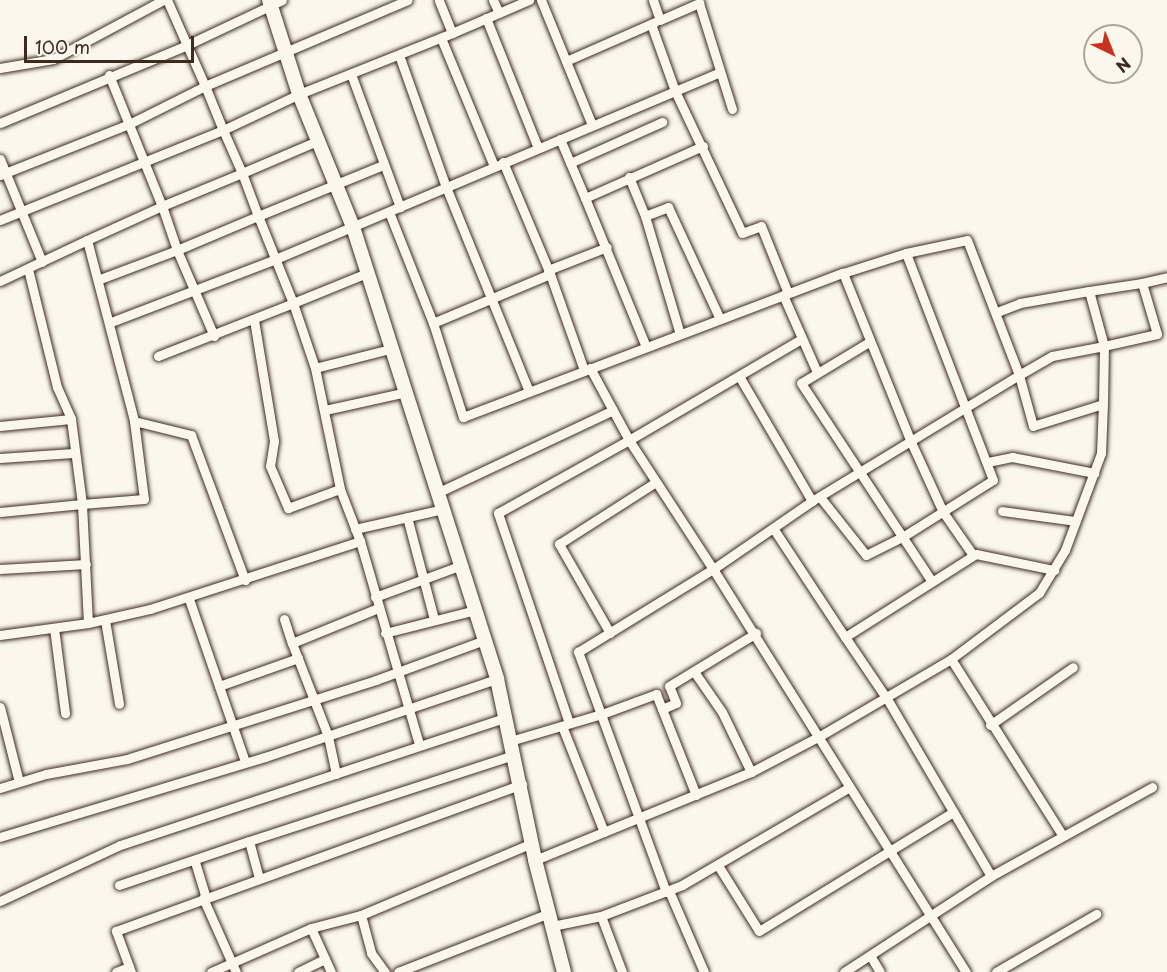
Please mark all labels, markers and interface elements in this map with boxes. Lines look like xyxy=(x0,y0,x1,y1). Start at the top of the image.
scale bar xyxy=(27,24,196,62)
north arrow xyxy=(1083,24,1143,84)
text: 100 m xyxy=(35,33,90,60)
text: N xyxy=(1111,53,1137,79)

